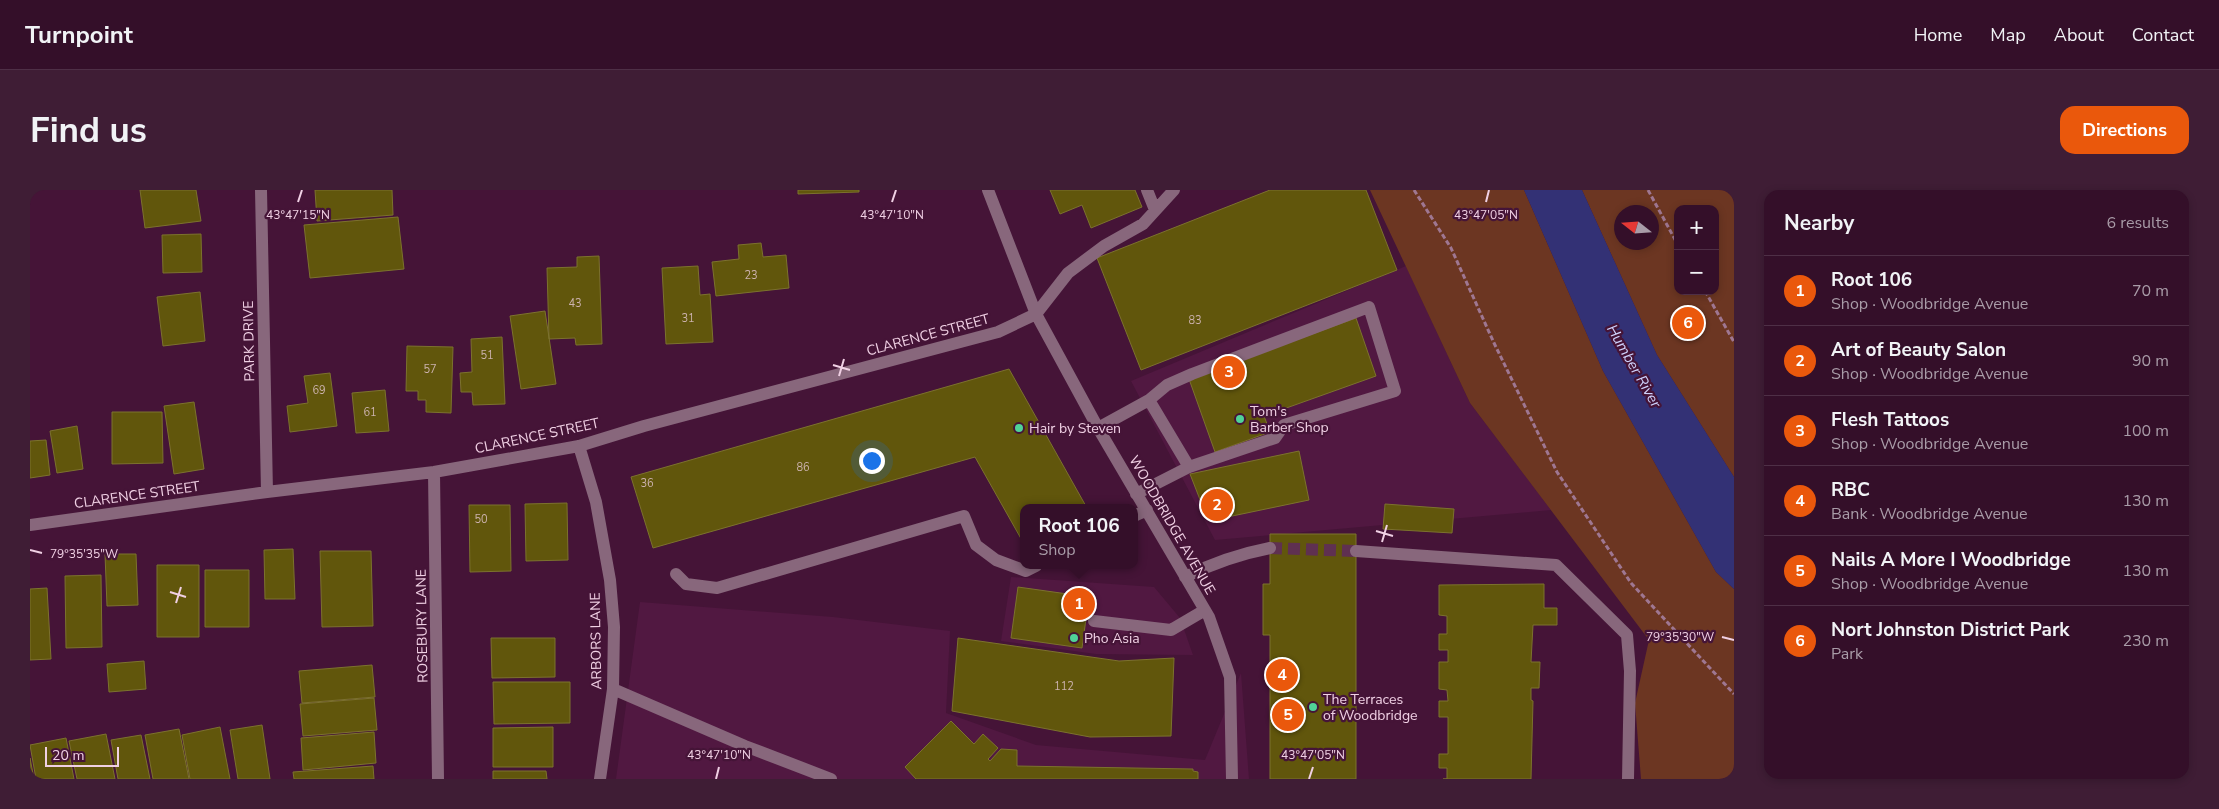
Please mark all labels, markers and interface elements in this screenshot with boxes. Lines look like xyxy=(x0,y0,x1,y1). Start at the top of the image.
text: Turnpoint xyxy=(25,19,133,51)
text: Home xyxy=(1914,23,1962,47)
text: Map xyxy=(1990,23,2026,47)
text: About xyxy=(2054,23,2104,47)
text: Contact xyxy=(2132,23,2194,47)
button: Directions xyxy=(2060,106,2189,154)
text: Find us xyxy=(30,107,147,154)
north arrow xyxy=(1614,205,1659,250)
map controls xyxy=(1674,205,1719,295)
button: + xyxy=(1674,205,1719,250)
text: 43°47'15"N xyxy=(266,207,330,223)
text: 43°47'10"N xyxy=(860,207,924,223)
text: 43°47'05"N xyxy=(1454,207,1518,223)
text: Nearby xyxy=(1784,209,1854,237)
text: 6 results xyxy=(2107,212,2169,234)
button: − xyxy=(1674,250,1719,295)
text: Root 106 xyxy=(1831,267,1912,293)
house number: 23 xyxy=(744,268,758,283)
text: 1 xyxy=(1795,280,1805,302)
text: 70 m xyxy=(2132,280,2169,302)
text: Shop · Woodbridge Avenue xyxy=(1831,293,2028,315)
house number: 43 xyxy=(568,296,582,311)
street label: PARK DRIVE xyxy=(239,300,259,382)
pin: 6 xyxy=(1672,304,1704,342)
street label: CLARENCE STREET xyxy=(864,309,992,361)
house number: 31 xyxy=(681,311,695,326)
house number: 83 xyxy=(1188,313,1202,328)
water label: Humber River xyxy=(1602,321,1666,412)
text: Art of Beauty Salon xyxy=(1831,337,2006,363)
house number: 51 xyxy=(480,348,494,363)
text: 2 xyxy=(1795,350,1805,372)
text: 90 m xyxy=(2132,350,2169,372)
pin: 3 xyxy=(1213,353,1245,391)
house number: 57 xyxy=(423,362,437,377)
text: Shop · Woodbridge Avenue xyxy=(1831,363,2028,385)
house number: 69 xyxy=(312,383,326,398)
place label: Tom's Barber Shop xyxy=(1250,402,1329,437)
house number: 61 xyxy=(363,405,377,420)
text: Flesh Tattoos xyxy=(1831,407,1949,433)
street label: CLARENCE STREET xyxy=(473,413,602,458)
marker: Tom's Barber Shop xyxy=(1234,413,1246,425)
place label: Hair by Steven xyxy=(1029,419,1121,438)
text: 3 xyxy=(1795,420,1805,442)
text: 100 m xyxy=(2122,420,2169,442)
marker: Hair by Steven xyxy=(1013,422,1025,434)
text: Shop · Woodbridge Avenue xyxy=(1831,433,2028,455)
your location xyxy=(859,448,885,474)
street label: WOODBRIDGE AVENUE xyxy=(1124,452,1220,598)
house number: 86 xyxy=(796,460,810,475)
house number: 36 xyxy=(640,476,654,491)
street label: CLARENCE STREET xyxy=(73,477,202,513)
text: RBC xyxy=(1831,477,1870,503)
pin: 2 xyxy=(1201,486,1233,524)
text: 4 xyxy=(1795,490,1805,512)
text: 130 m xyxy=(2122,490,2169,512)
text: Bank · Woodbridge Avenue xyxy=(1831,503,2028,525)
popup xyxy=(1020,504,1138,569)
house number: 50 xyxy=(474,512,488,527)
text: Root 106 xyxy=(1038,513,1120,539)
text: Shop xyxy=(1038,539,1076,561)
text: 79°35'35"W xyxy=(50,546,118,562)
text: Nails A More I Woodbridge xyxy=(1831,547,2071,573)
text: 5 xyxy=(1795,560,1805,582)
text: 130 m xyxy=(2122,560,2169,582)
street label: ROSEBURY LANE xyxy=(412,569,432,683)
text: Shop · Woodbridge Avenue xyxy=(1831,573,2028,595)
pin: 1 xyxy=(1063,585,1095,623)
street label: ARBORS LANE xyxy=(586,592,606,690)
text: Nort Johnston District Park xyxy=(1831,617,2070,643)
place label: Pho Asia xyxy=(1084,629,1140,648)
text: 79°35'30"W xyxy=(1646,629,1714,645)
text: 6 xyxy=(1795,630,1805,652)
text: 230 m xyxy=(2122,630,2169,652)
marker: Pho Asia xyxy=(1068,632,1080,644)
text: Park xyxy=(1831,643,1863,665)
pin: 4 xyxy=(1266,656,1298,694)
house number: 112 xyxy=(1054,679,1074,694)
place label: The Terraces of Woodbridge xyxy=(1323,690,1418,725)
pin: 5 xyxy=(1272,696,1304,734)
marker: The Terraces of Woodbridge xyxy=(1307,701,1319,713)
scale bar xyxy=(45,744,119,767)
text: 20 m xyxy=(52,746,84,765)
text: 43°47'10"N xyxy=(687,747,751,763)
text: 43°47'05"N xyxy=(1281,747,1345,763)

